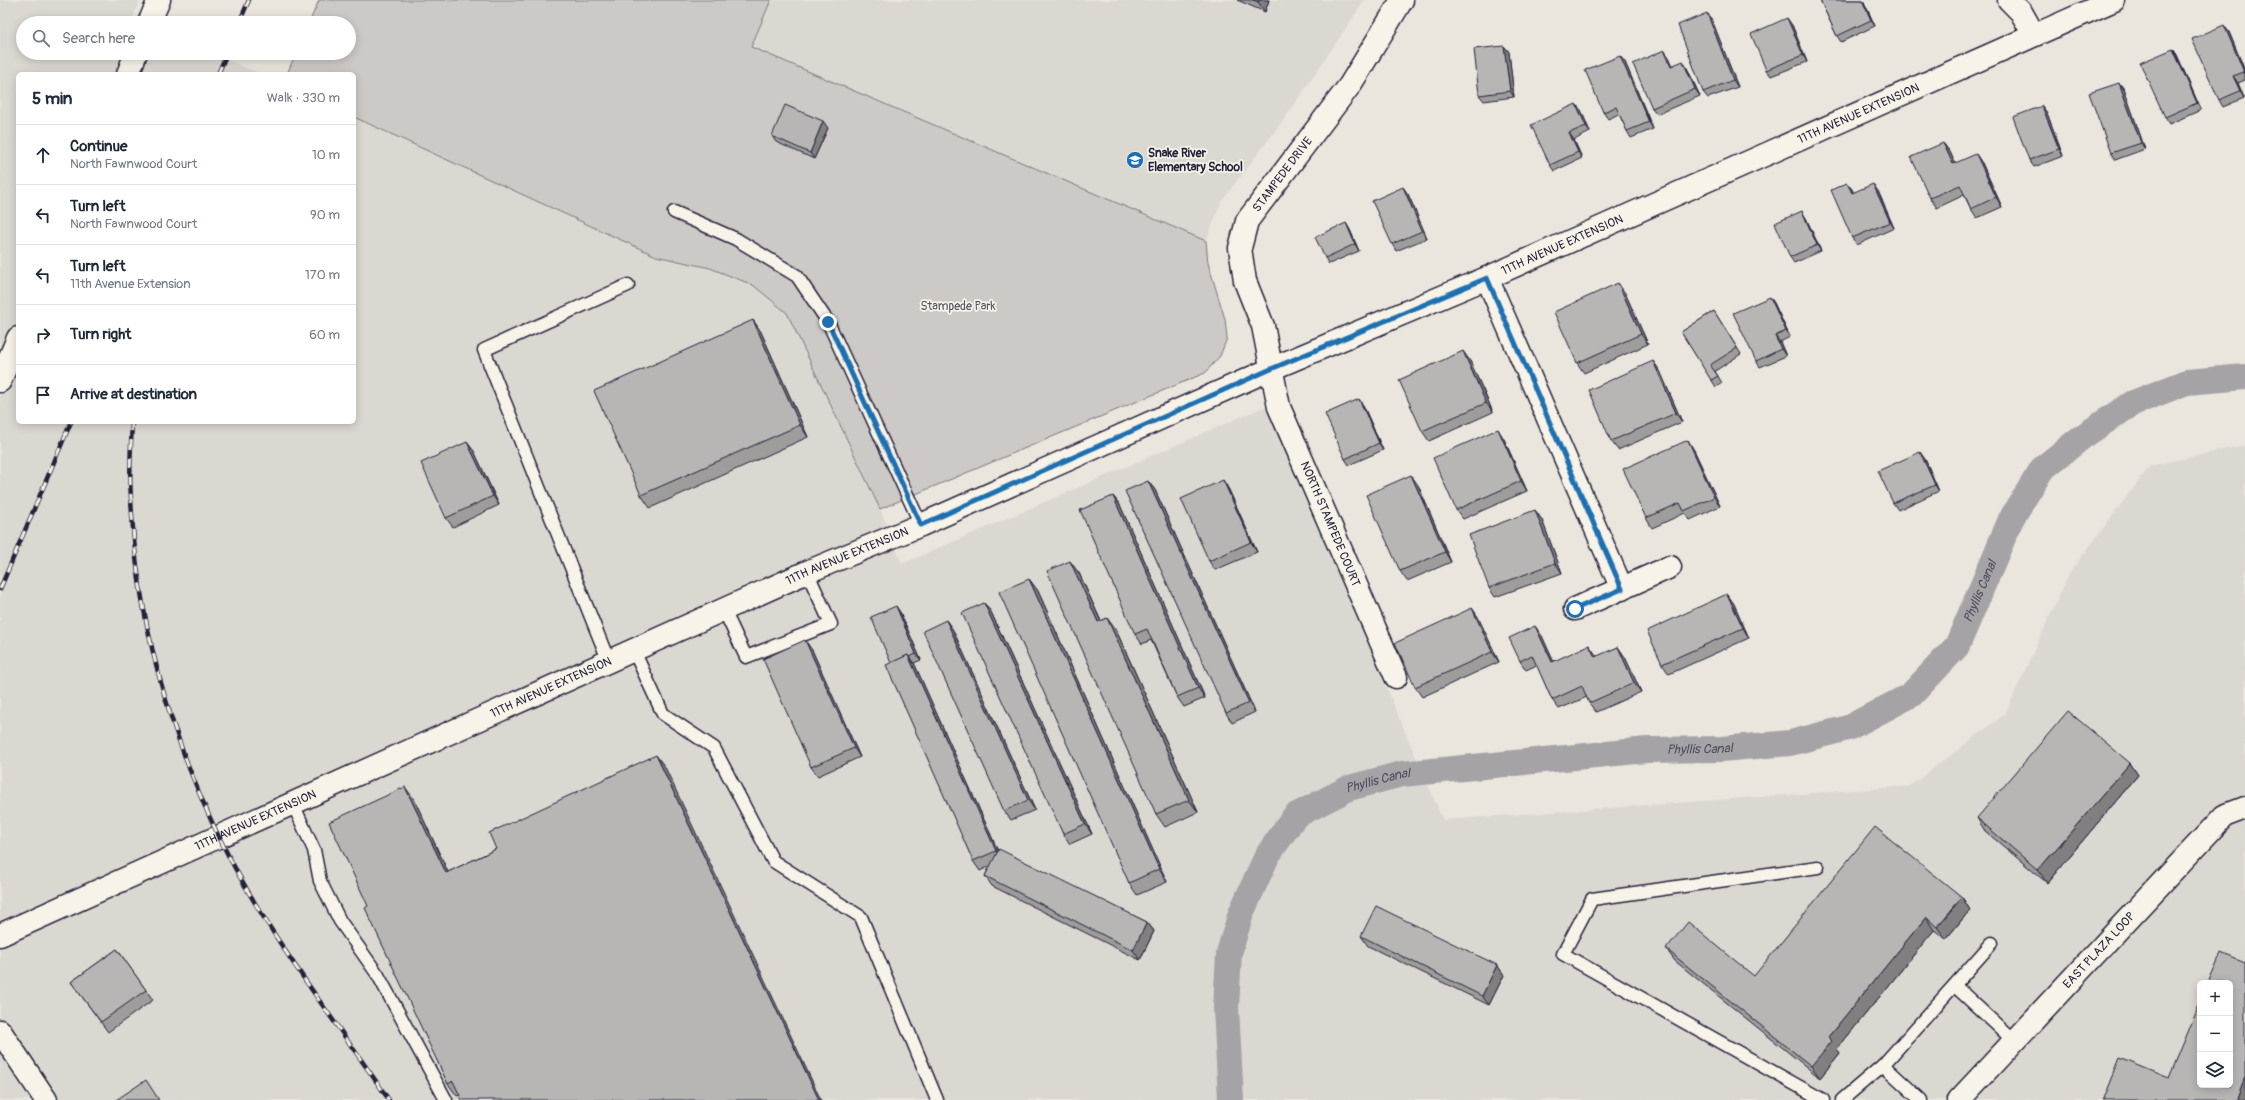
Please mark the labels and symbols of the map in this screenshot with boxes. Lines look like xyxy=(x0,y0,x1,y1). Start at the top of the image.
street label: 11TH AVENUE EXTENSION xyxy=(1795,80,1922,147)
street label: STAMPEDE DRIVE xyxy=(1249,134,1316,215)
place label: Snake River Elementary School xyxy=(1148,146,1243,175)
school or university icon: Snake River Elementary School xyxy=(1125,150,1145,170)
street label: 11TH AVENUE EXTENSION xyxy=(1499,211,1625,278)
park label: Stampede Park xyxy=(920,299,996,314)
route end xyxy=(819,313,837,331)
street label: NORTH STAMPEDE COURT xyxy=(1297,459,1363,589)
street label: 11TH AVENUE EXTENSION xyxy=(783,524,911,588)
water label: Phyllis Canal xyxy=(1960,556,2001,625)
route start xyxy=(1566,600,1584,618)
street label: 11TH AVENUE EXTENSION xyxy=(488,653,614,721)
water label: Phyllis Canal xyxy=(1666,740,1735,758)
water label: Phyllis Canal xyxy=(1344,765,1413,797)
street label: 11TH AVENUE EXTENSION xyxy=(192,786,318,854)
street label: EAST PLAZA LOOP xyxy=(2060,909,2138,991)

